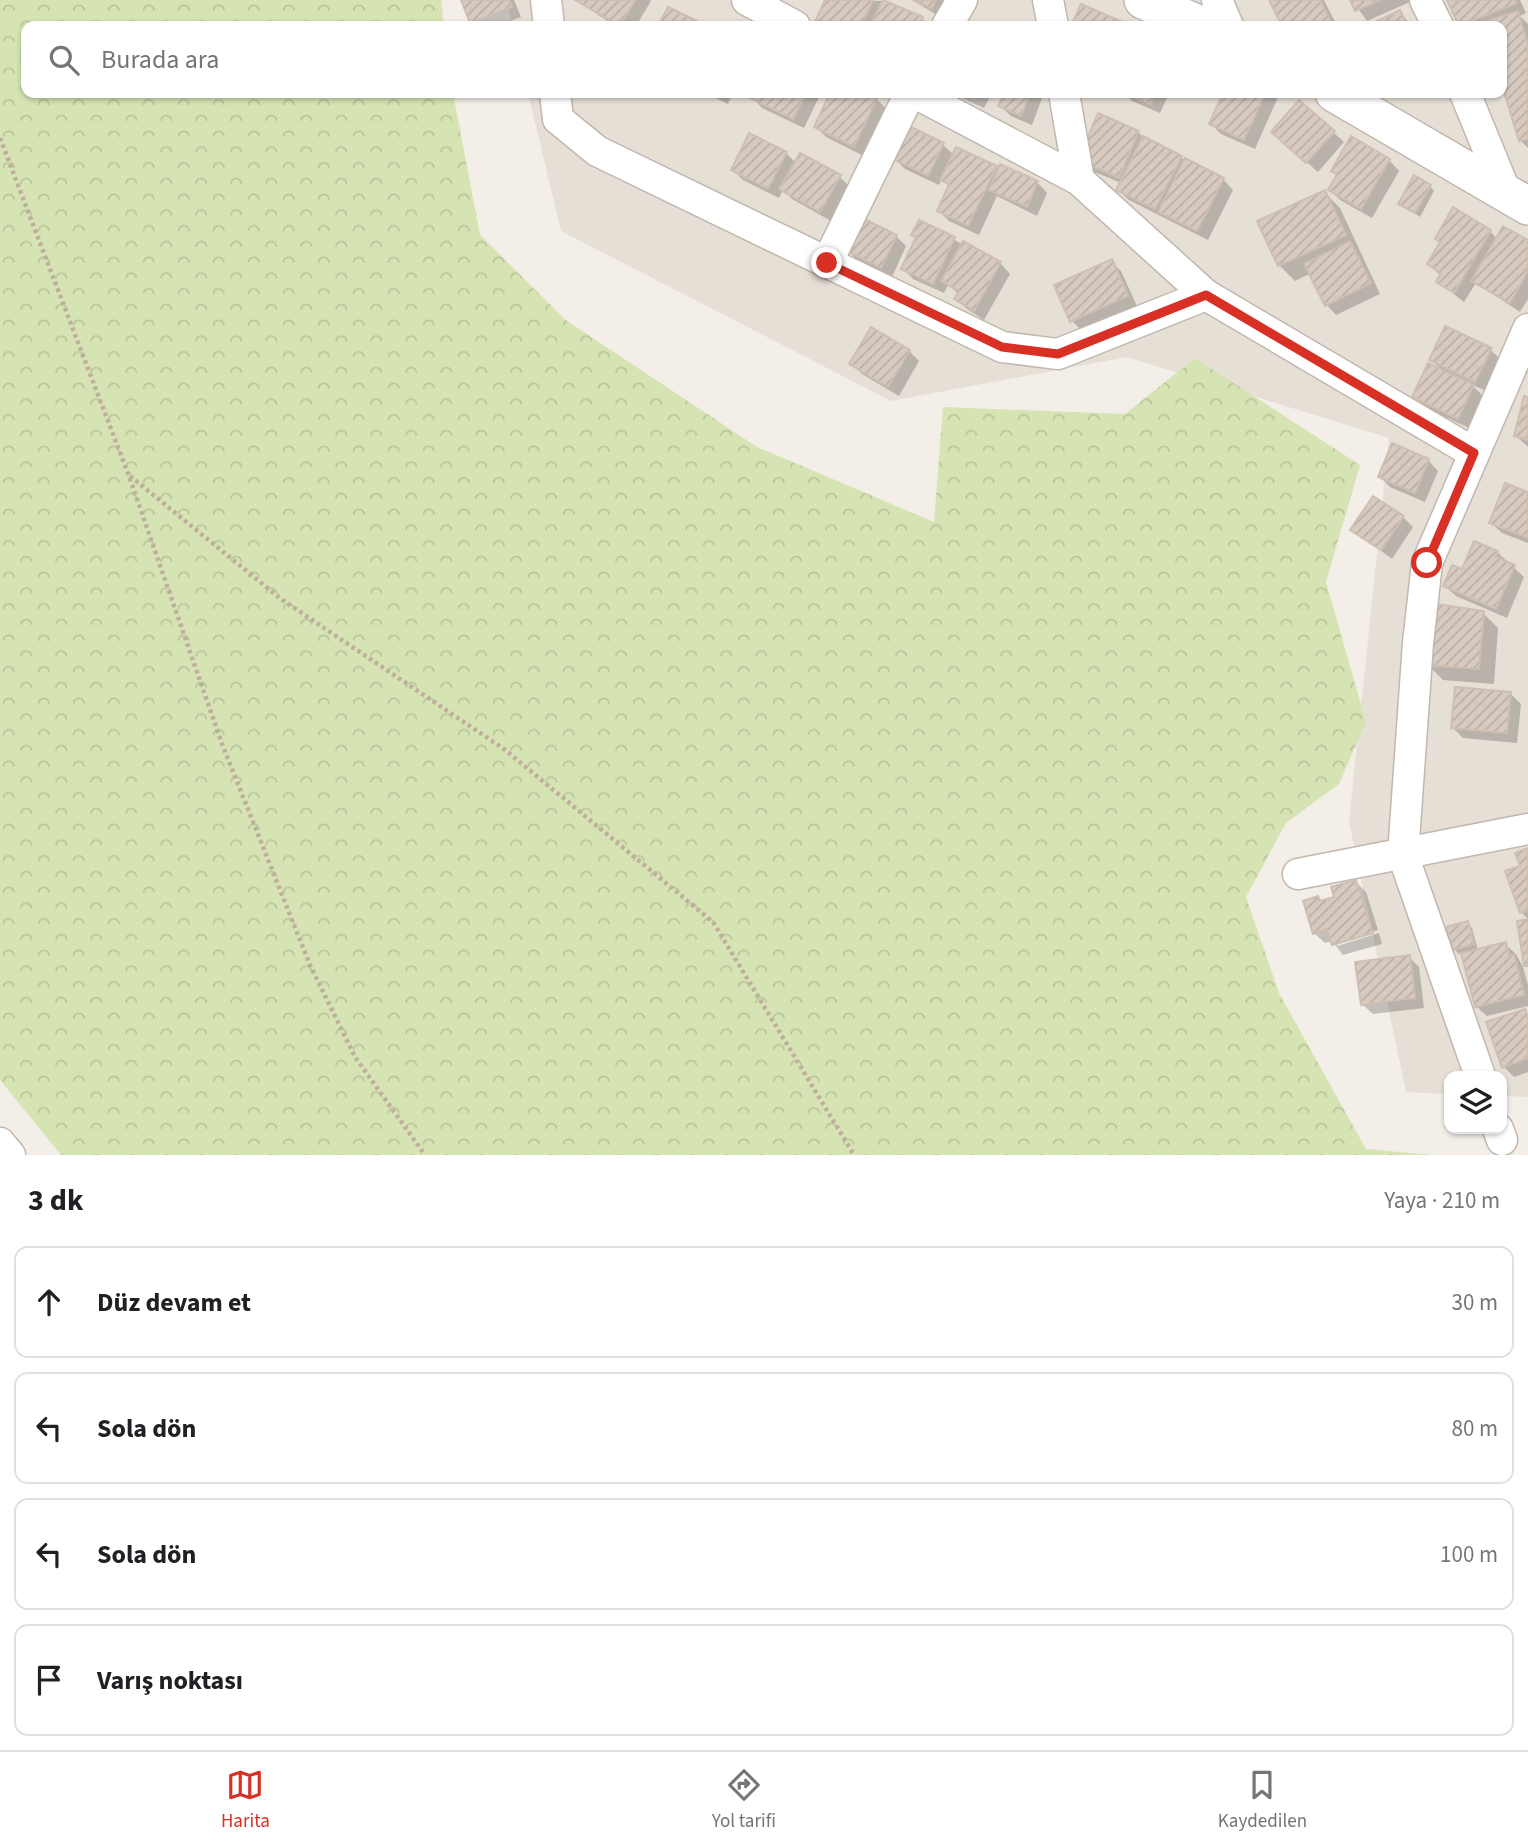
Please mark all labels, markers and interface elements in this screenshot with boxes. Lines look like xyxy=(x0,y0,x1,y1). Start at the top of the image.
search box xyxy=(21,21,1507,98)
icon: search xyxy=(45,41,83,79)
text: Burada ara xyxy=(101,41,219,78)
route end xyxy=(811,247,842,278)
route start xyxy=(1411,547,1442,578)
map controls xyxy=(1444,1071,1507,1134)
button: layers xyxy=(1444,1071,1507,1134)
text: 3 dk xyxy=(28,1179,83,1222)
text: Yaya · 210 m xyxy=(1384,1184,1500,1217)
icon: ahead xyxy=(30,1283,68,1321)
text: Düz devam et xyxy=(97,1284,251,1321)
text: 30 m xyxy=(1451,1286,1498,1319)
icon: left xyxy=(30,1409,68,1447)
text: Sola dön xyxy=(97,1410,196,1447)
text: 80 m xyxy=(1451,1412,1498,1445)
icon: left xyxy=(30,1535,68,1573)
text: Sola dön xyxy=(97,1536,196,1573)
text: 100 m xyxy=(1440,1538,1498,1571)
icon: arrive xyxy=(30,1661,68,1699)
text: Varış noktası xyxy=(97,1662,243,1699)
tab: Harita xyxy=(221,1766,270,1835)
tab: Yol tarifi xyxy=(712,1766,776,1835)
tab: Kaydedilen xyxy=(1218,1766,1307,1835)

